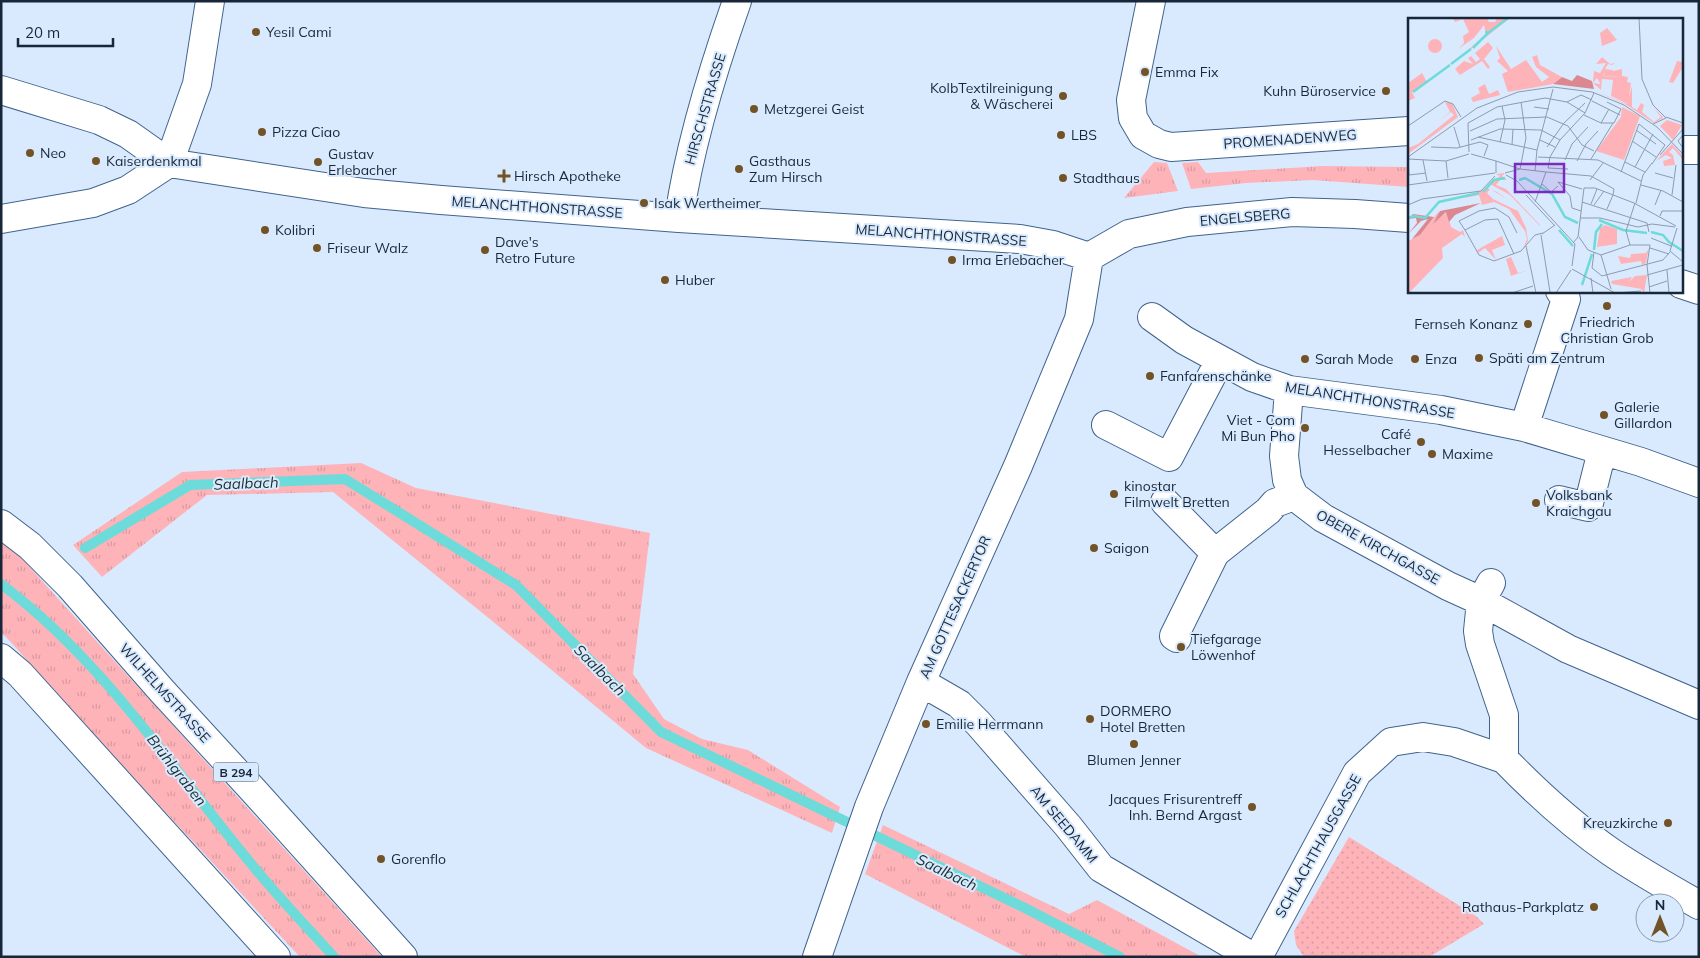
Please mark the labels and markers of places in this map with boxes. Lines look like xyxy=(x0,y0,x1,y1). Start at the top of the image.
place label: Yesil Cami xyxy=(265,23,332,41)
marker: Yesil Cami xyxy=(250,26,262,38)
place label: Emma Fix xyxy=(1155,63,1219,81)
marker: Emma Fix xyxy=(1139,66,1151,78)
place label: KolbTextilreinigung & Wäscherei xyxy=(930,79,1053,113)
place label: Kuhn Büroservice xyxy=(1263,82,1376,100)
marker: Kuhn Büroservice xyxy=(1380,85,1392,97)
marker: KolbTextilreinigung & Wäscherei xyxy=(1057,90,1069,102)
place label: Metzgerei Geist xyxy=(764,100,864,118)
marker: Metzgerei Geist xyxy=(748,103,760,115)
place label: Pizza Ciao xyxy=(272,123,340,141)
marker: Pizza Ciao xyxy=(256,126,268,138)
place label: LBS xyxy=(1071,126,1097,144)
marker: LBS xyxy=(1055,129,1067,141)
place label: Neo xyxy=(40,144,66,162)
place label: Gustav Erlebacher xyxy=(328,145,398,179)
marker: Neo xyxy=(24,147,36,159)
place label: Kaiserdenkmal xyxy=(106,152,202,170)
place label: Gasthaus Zum Hirsch xyxy=(749,152,822,186)
marker: Kaiserdenkmal xyxy=(90,155,102,167)
marker: Gustav Erlebacher xyxy=(312,156,324,168)
marker: Gasthaus Zum Hirsch xyxy=(733,163,745,175)
place label: Hirsch Apotheke xyxy=(514,167,621,185)
place label: Stadthaus xyxy=(1073,169,1140,187)
marker: Hirsch Apotheke xyxy=(498,170,510,182)
marker: Stadthaus xyxy=(1057,172,1069,184)
place label: Isak Wertheimer xyxy=(654,194,762,212)
marker: Isak Wertheimer xyxy=(638,197,650,209)
place label: Kolibri xyxy=(275,221,315,239)
marker: Kolibri xyxy=(259,224,271,236)
place label: Dave's Retro Future xyxy=(495,233,575,267)
place label: Friseur Walz xyxy=(327,239,408,257)
marker: Friseur Walz xyxy=(311,242,323,254)
marker: Dave's Retro Future xyxy=(479,244,491,256)
place label: Irma Erlebacher xyxy=(962,251,1065,269)
marker: Irma Erlebacher xyxy=(946,254,958,266)
place label: Huber xyxy=(675,271,716,289)
marker: Huber xyxy=(659,274,671,286)
marker: Friedrich Christian Grob xyxy=(1601,300,1613,312)
place label: Friedrich Christian Grob xyxy=(1560,313,1654,347)
place label: Fernseh Konanz xyxy=(1414,315,1518,333)
marker: Fernseh Konanz xyxy=(1522,318,1534,330)
place label: Späti am Zentrum xyxy=(1489,349,1605,367)
place label: Sarah Mode xyxy=(1315,350,1393,368)
place label: Enza xyxy=(1425,350,1457,368)
marker: Späti am Zentrum xyxy=(1473,352,1485,364)
marker: Sarah Mode xyxy=(1299,353,1311,365)
marker: Enza xyxy=(1409,353,1421,365)
place label: Fanfarenschänke xyxy=(1160,367,1271,385)
marker: Fanfarenschänke xyxy=(1144,370,1156,382)
place label: Galerie Gillardon xyxy=(1614,398,1672,432)
marker: Galerie Gillardon xyxy=(1598,409,1610,421)
place label: Viet - Com Mi Bun Pho xyxy=(1221,411,1295,445)
marker: Viet - Com Mi Bun Pho xyxy=(1299,422,1311,434)
place label: Café Hesselbacher xyxy=(1323,425,1412,459)
marker: Café Hesselbacher xyxy=(1415,436,1427,448)
place label: Maxime xyxy=(1442,445,1493,463)
marker: Maxime xyxy=(1426,448,1438,460)
place label: kinostar Filmwelt Bretten xyxy=(1124,477,1230,511)
place label: Volksbank Kraichgau xyxy=(1546,486,1613,520)
marker: kinostar Filmwelt Bretten xyxy=(1108,488,1120,500)
marker: Volksbank Kraichgau xyxy=(1530,497,1542,509)
place label: Saigon xyxy=(1104,539,1149,557)
marker: Saigon xyxy=(1088,542,1100,554)
place label: Tiefgarage Löwenhof xyxy=(1191,630,1261,664)
marker: Tiefgarage Löwenhof xyxy=(1175,641,1187,653)
place label: DORMERO Hotel Bretten xyxy=(1100,702,1186,736)
marker: DORMERO Hotel Bretten xyxy=(1084,713,1096,725)
place label: Emilie Herrmann xyxy=(936,715,1043,733)
marker: Emilie Herrmann xyxy=(920,718,932,730)
marker: Blumen Jenner xyxy=(1128,738,1140,750)
place label: Blumen Jenner xyxy=(1087,751,1182,769)
place label: Jacques Frisurentreff Inh. Bernd Argast xyxy=(1109,790,1242,824)
marker: Jacques Frisurentreff Inh. Bernd Argast xyxy=(1246,801,1258,813)
place label: Kreuzkirche xyxy=(1583,814,1658,832)
marker: Kreuzkirche xyxy=(1662,817,1674,829)
place label: Gorenflo xyxy=(391,850,446,868)
marker: Gorenflo xyxy=(375,853,387,865)
place label: Rathaus-Parkplatz xyxy=(1462,898,1584,916)
marker: Rathaus-Parkplatz xyxy=(1588,901,1600,913)

